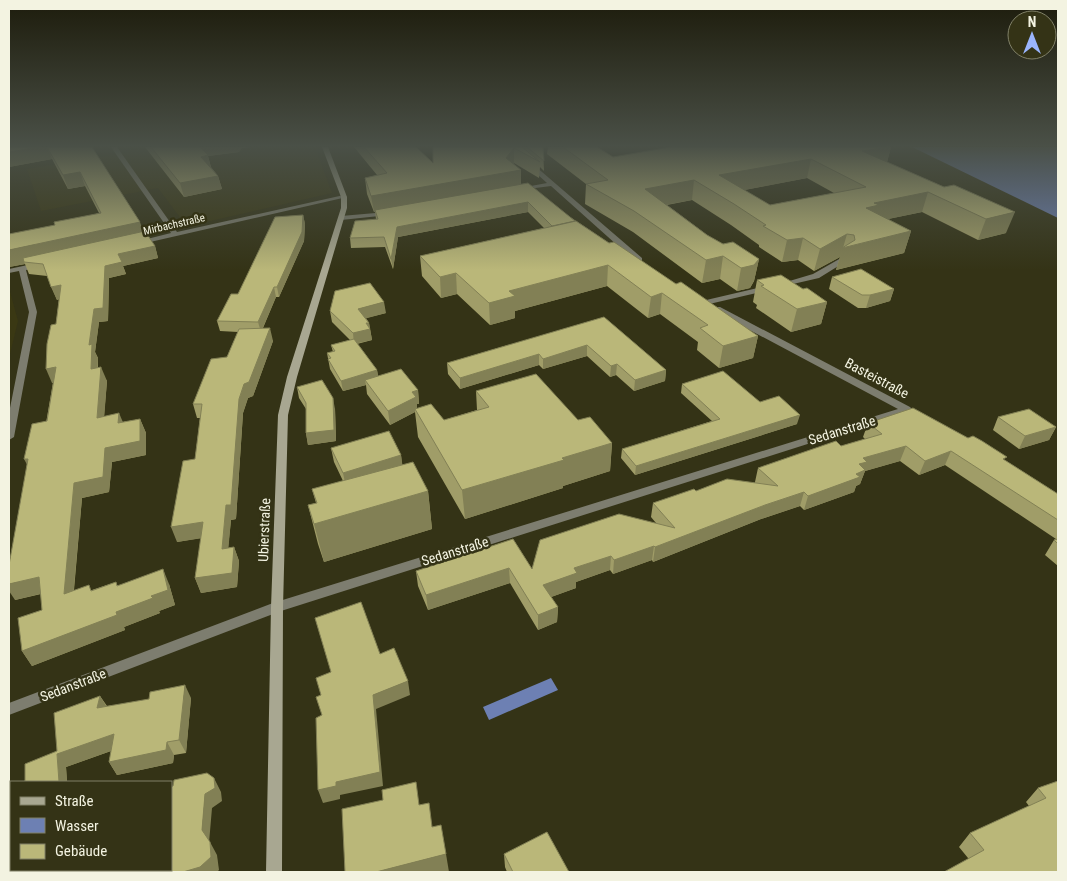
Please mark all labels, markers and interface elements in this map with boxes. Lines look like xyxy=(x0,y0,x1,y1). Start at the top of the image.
north arrow xyxy=(1007,10,1057,60)
text: N xyxy=(1028,14,1036,30)
street label: Mirbachstraße xyxy=(142,211,206,238)
street label: Basteistraße xyxy=(842,355,912,402)
street label: Sedanstraße xyxy=(806,412,878,448)
street label: Ubierstraße xyxy=(255,497,273,562)
street label: Sedanstraße xyxy=(419,533,491,569)
street label: Sedanstraße xyxy=(38,665,109,705)
legend xyxy=(10,781,172,871)
text: Straße xyxy=(55,792,94,810)
text: Wasser xyxy=(55,817,99,835)
text: Gebäude xyxy=(55,842,107,860)

